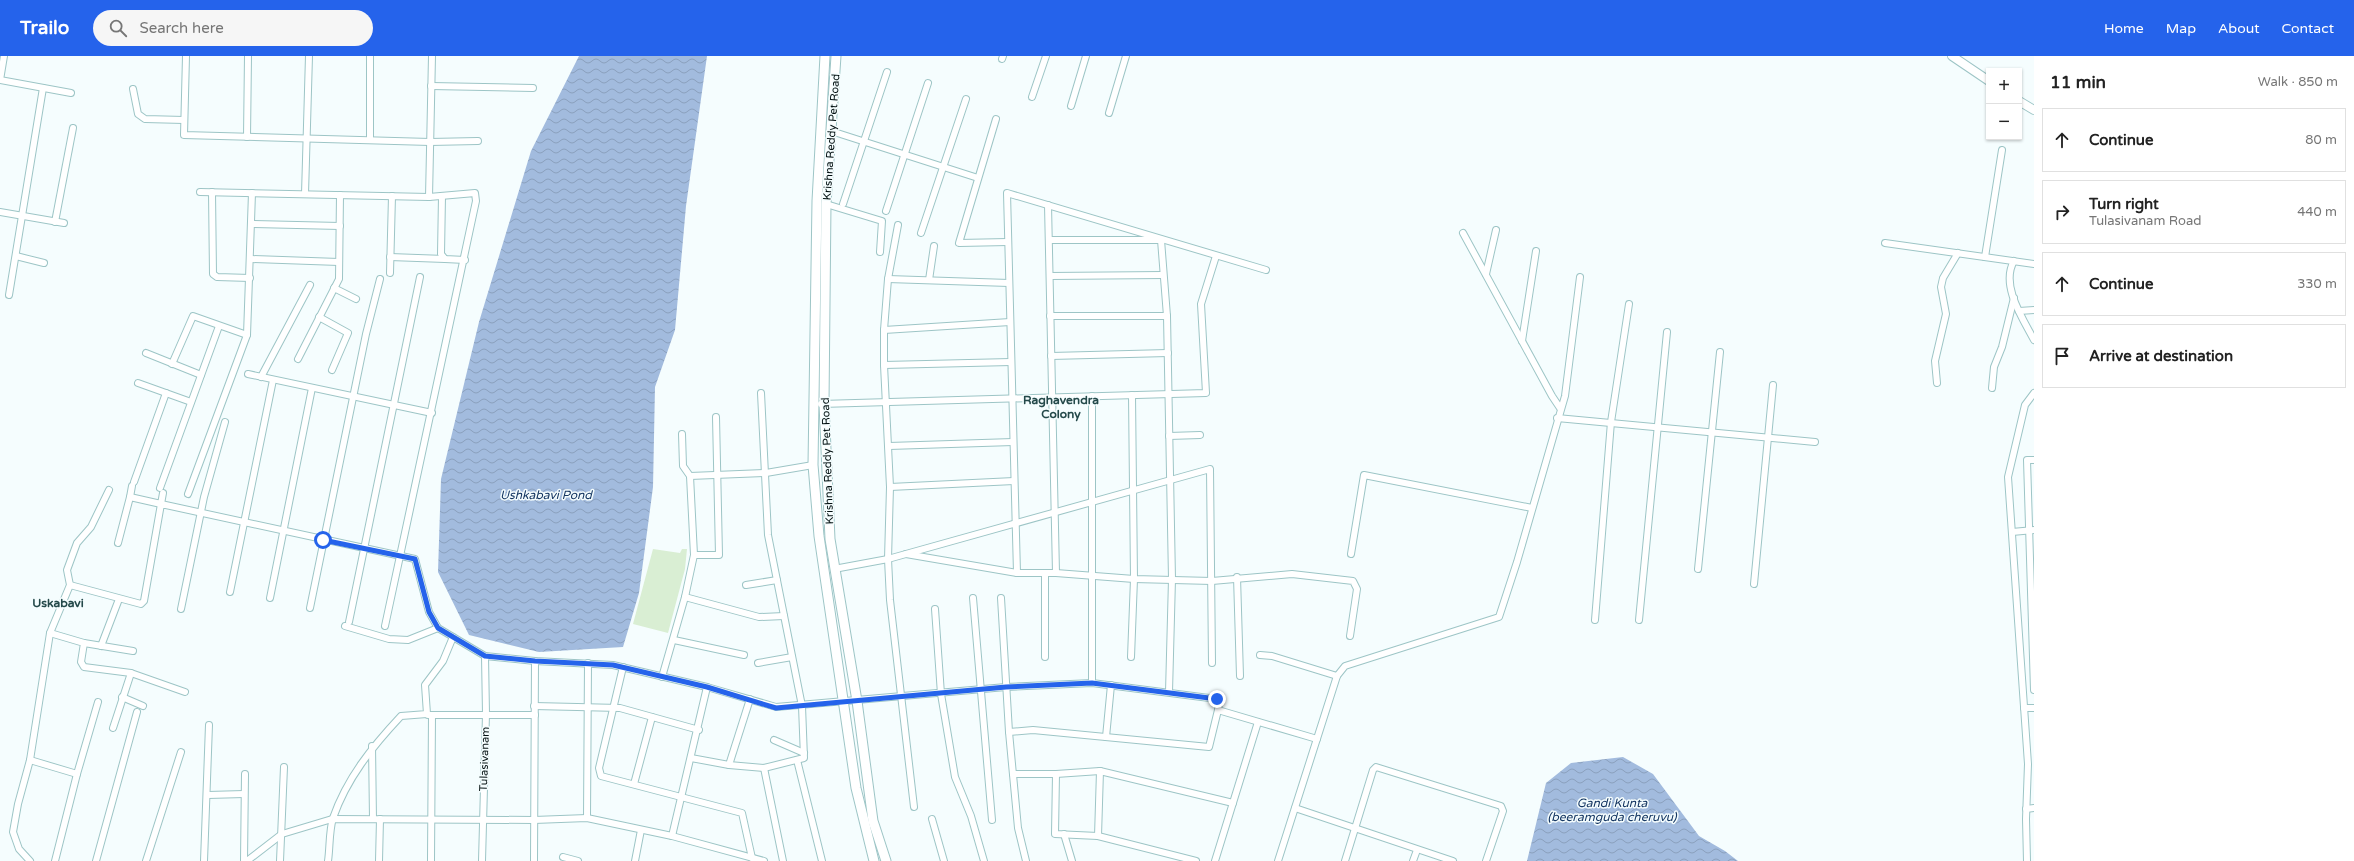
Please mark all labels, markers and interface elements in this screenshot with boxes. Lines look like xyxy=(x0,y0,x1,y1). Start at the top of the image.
search box xyxy=(93,10,373,46)
text: Trailo xyxy=(20,17,69,39)
icon: search xyxy=(107,17,129,39)
text: Search here xyxy=(139,19,224,37)
text: Home xyxy=(2104,20,2144,37)
text: Map xyxy=(2166,20,2196,37)
text: About xyxy=(2218,20,2260,37)
text: Contact xyxy=(2282,20,2334,37)
map controls xyxy=(1986,68,2022,140)
button: + xyxy=(1986,68,2022,104)
text: 11 min xyxy=(2050,72,2106,93)
street label: Krishna Reddy Pet Road xyxy=(821,73,842,201)
text: Walk · 850 m xyxy=(2258,74,2338,90)
button: − xyxy=(1986,104,2022,140)
icon: ahead xyxy=(2051,129,2073,151)
text: Continue xyxy=(2089,131,2153,149)
text: 80 m xyxy=(2305,132,2337,148)
text: Turn right xyxy=(2089,195,2159,213)
icon: right xyxy=(2051,201,2073,223)
text: 440 m xyxy=(2297,204,2337,220)
text: Tulasivanam Road xyxy=(2089,213,2201,229)
icon: ahead xyxy=(2051,273,2073,295)
text: Continue xyxy=(2089,275,2153,293)
text: 330 m xyxy=(2297,276,2337,292)
icon: arrive xyxy=(2051,345,2073,367)
text: Arrive at destination xyxy=(2089,347,2233,365)
district label: Raghavendra Colony xyxy=(1023,393,1099,422)
street label: Krishna Reddy Pet Road xyxy=(819,397,836,525)
water label: Ushkabavi Pond xyxy=(500,488,593,502)
route start xyxy=(314,531,332,549)
district label: Uskabavi xyxy=(32,596,84,610)
route end xyxy=(1208,690,1226,708)
street label: Tulasivanam xyxy=(477,727,492,792)
water label: Gandi Kunta (beeramguda cheruvu) xyxy=(1547,796,1678,824)

